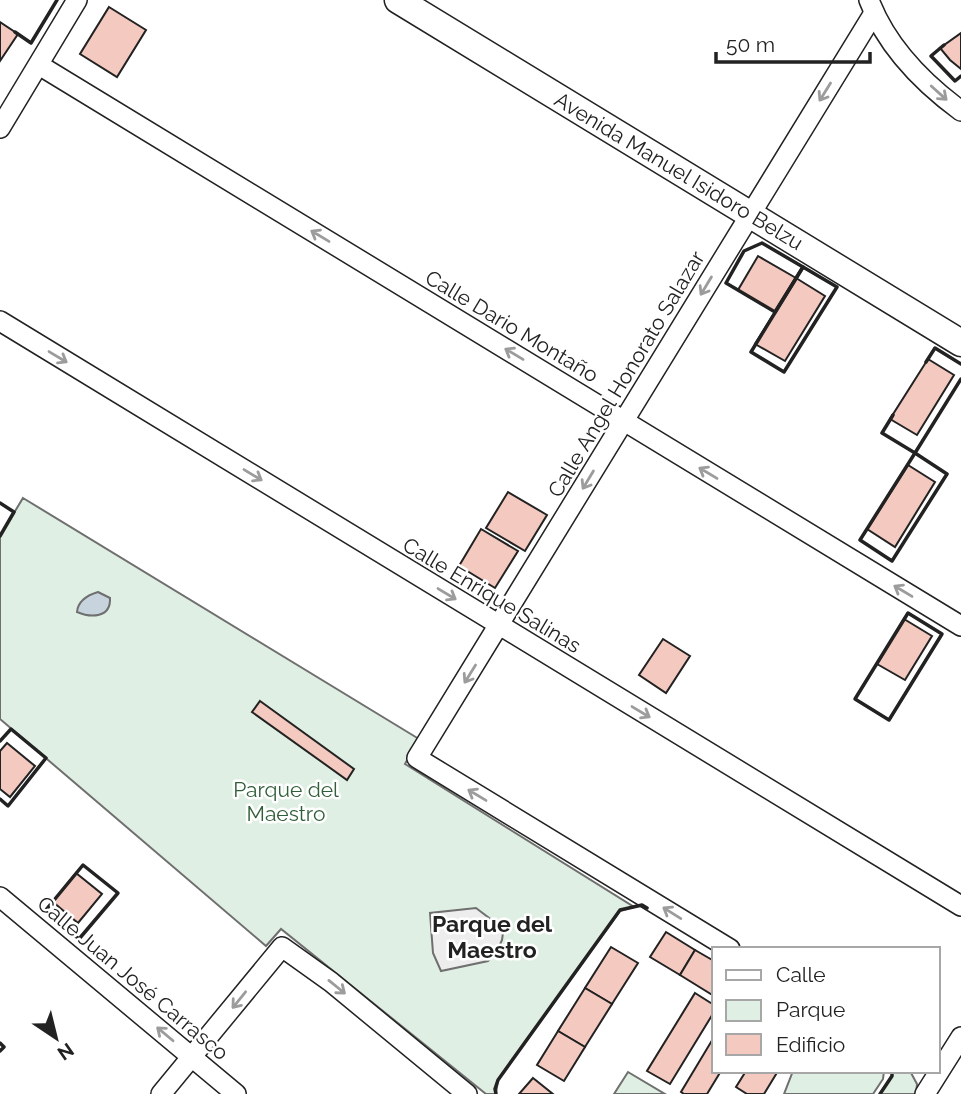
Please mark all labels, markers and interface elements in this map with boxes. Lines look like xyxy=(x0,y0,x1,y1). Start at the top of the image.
scale bar xyxy=(716,21,870,65)
text: 50 m xyxy=(726,32,775,57)
one-way arrow xyxy=(818,81,832,101)
one-way arrow xyxy=(930,85,948,101)
street label: Avenida Manuel Isidoro Belzu xyxy=(550,87,808,255)
one-way arrow xyxy=(310,229,330,243)
street label: Calle Angel Honorato Salazar xyxy=(542,246,710,502)
street label: Calle Dario Montaño xyxy=(421,264,603,388)
one-way arrow xyxy=(699,275,713,295)
one-way arrow xyxy=(505,347,524,362)
one-way arrow xyxy=(48,350,68,364)
one-way arrow xyxy=(699,465,719,479)
one-way arrow xyxy=(242,469,262,483)
one-way arrow xyxy=(581,470,595,490)
street label: Calle Enrique Salinas xyxy=(398,532,586,658)
one-way arrow xyxy=(893,583,913,597)
one-way arrow xyxy=(436,587,456,601)
one-way arrow xyxy=(462,664,477,683)
one-way arrow xyxy=(631,705,651,719)
park label: Parque del Maestro xyxy=(233,777,339,826)
one-way arrow xyxy=(468,787,488,801)
street label: Calle Juan José Carrasco xyxy=(32,891,234,1065)
one-way arrow xyxy=(662,905,682,919)
district label: Parque del Maestro xyxy=(432,910,553,963)
legend xyxy=(712,947,940,1073)
text: Calle xyxy=(776,962,826,987)
one-way arrow xyxy=(327,979,345,995)
one-way arrow xyxy=(231,991,246,1009)
text: Parque xyxy=(776,997,845,1022)
north arrow xyxy=(21,1003,91,1073)
one-way arrow xyxy=(156,1027,174,1042)
text: Edificio xyxy=(776,1032,845,1057)
text: N xyxy=(54,1039,78,1065)

